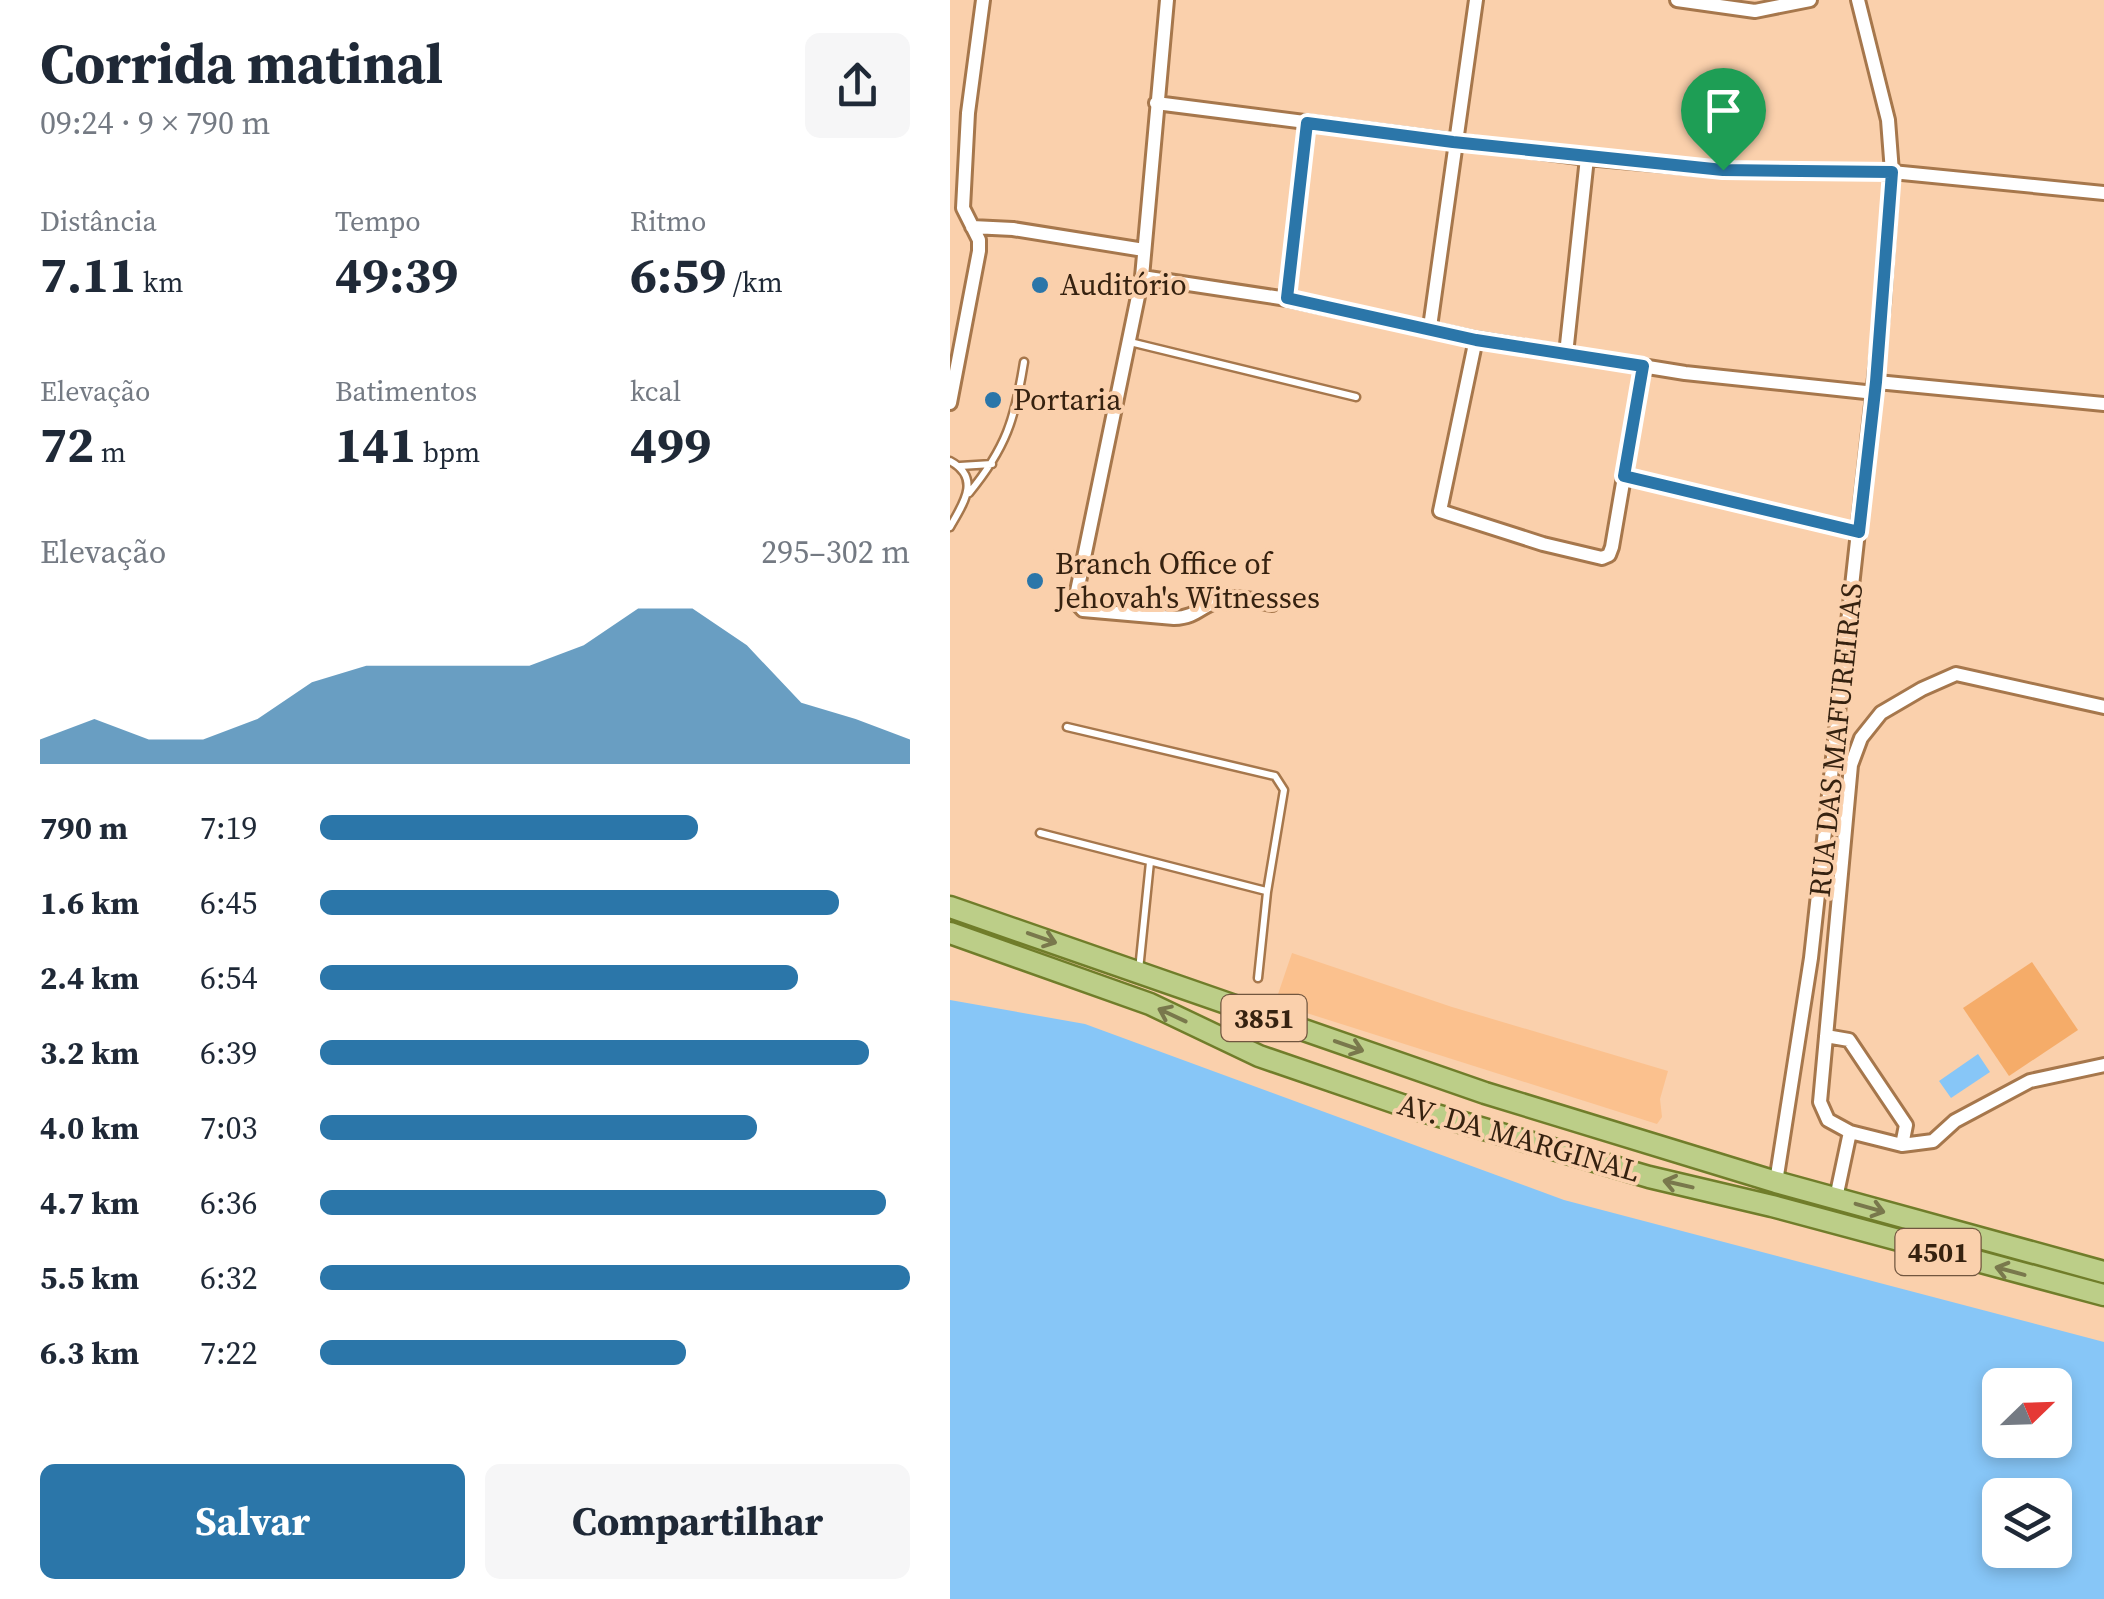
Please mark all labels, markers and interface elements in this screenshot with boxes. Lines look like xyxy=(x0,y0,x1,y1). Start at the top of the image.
text: Corrida matinal xyxy=(40,26,443,101)
button: share xyxy=(805,33,910,138)
pin xyxy=(1681,68,1766,171)
icon: arrive xyxy=(1696,83,1751,138)
text: 09:24 · 9 × 790 m xyxy=(40,101,270,145)
text: Distância xyxy=(40,202,157,240)
text: Tempo xyxy=(335,202,421,240)
text: Ritmo xyxy=(630,202,706,240)
text: 7.11 xyxy=(40,240,136,309)
text: 49:39 xyxy=(335,240,458,309)
text: 6:59 xyxy=(630,240,726,309)
text: km xyxy=(136,263,183,301)
text: /km xyxy=(726,263,783,301)
place label: Auditório xyxy=(1060,264,1187,305)
marker: Auditório xyxy=(1029,274,1051,296)
text: Elevação xyxy=(40,372,150,410)
text: Batimentos xyxy=(335,372,477,410)
text: kcal xyxy=(630,372,681,410)
place label: Portaria xyxy=(1013,379,1122,420)
marker: Portaria xyxy=(982,389,1004,411)
text: 72 xyxy=(40,410,94,479)
text: 141 xyxy=(335,410,416,479)
text: 499 xyxy=(630,410,711,479)
text: m xyxy=(94,433,126,471)
text: bpm xyxy=(416,433,480,471)
text: Elevação xyxy=(40,530,166,574)
text: 295–302 m xyxy=(761,530,910,574)
place label: Branch Office of Jehovah's Witnesses xyxy=(1054,543,1320,618)
marker: Branch Office of Jehovah's Witnesses xyxy=(1024,570,1046,592)
street label: RUA DAS MAFUREIRAS xyxy=(1799,581,1872,899)
text: 790 m xyxy=(40,806,128,850)
text: 7:19 xyxy=(200,806,258,850)
text: 1.6 km xyxy=(40,881,139,925)
text: 6:45 xyxy=(200,881,258,925)
one-way arrow xyxy=(1026,930,1057,948)
text: 2.4 km xyxy=(40,956,139,1000)
text: 6:54 xyxy=(200,956,258,1000)
road number: 3851 xyxy=(1222,995,1306,1041)
one-way arrow xyxy=(1158,1005,1188,1024)
text: 3.2 km xyxy=(40,1031,139,1075)
text: 6:39 xyxy=(200,1031,258,1075)
one-way arrow xyxy=(1332,1039,1364,1057)
street label: AV. DA MARGINAL xyxy=(1393,1083,1645,1192)
text: 4.0 km xyxy=(40,1106,139,1150)
text: 7:03 xyxy=(200,1106,258,1150)
one-way arrow xyxy=(1663,1174,1695,1192)
text: 4.7 km xyxy=(40,1181,139,1225)
text: 6:36 xyxy=(200,1181,258,1225)
one-way arrow xyxy=(1854,1199,1885,1218)
road number: 4501 xyxy=(1896,1229,1980,1275)
text: 5.5 km xyxy=(40,1256,139,1300)
text: 6:32 xyxy=(200,1256,258,1300)
one-way arrow xyxy=(1994,1260,2026,1279)
text: 6.3 km xyxy=(40,1331,139,1375)
text: 7:22 xyxy=(200,1331,258,1375)
north arrow xyxy=(1982,1368,2072,1458)
map controls xyxy=(1982,1368,2072,1568)
button: Salvar xyxy=(40,1464,465,1579)
button: Compartilhar xyxy=(485,1464,910,1579)
button: layers xyxy=(1982,1478,2072,1568)

